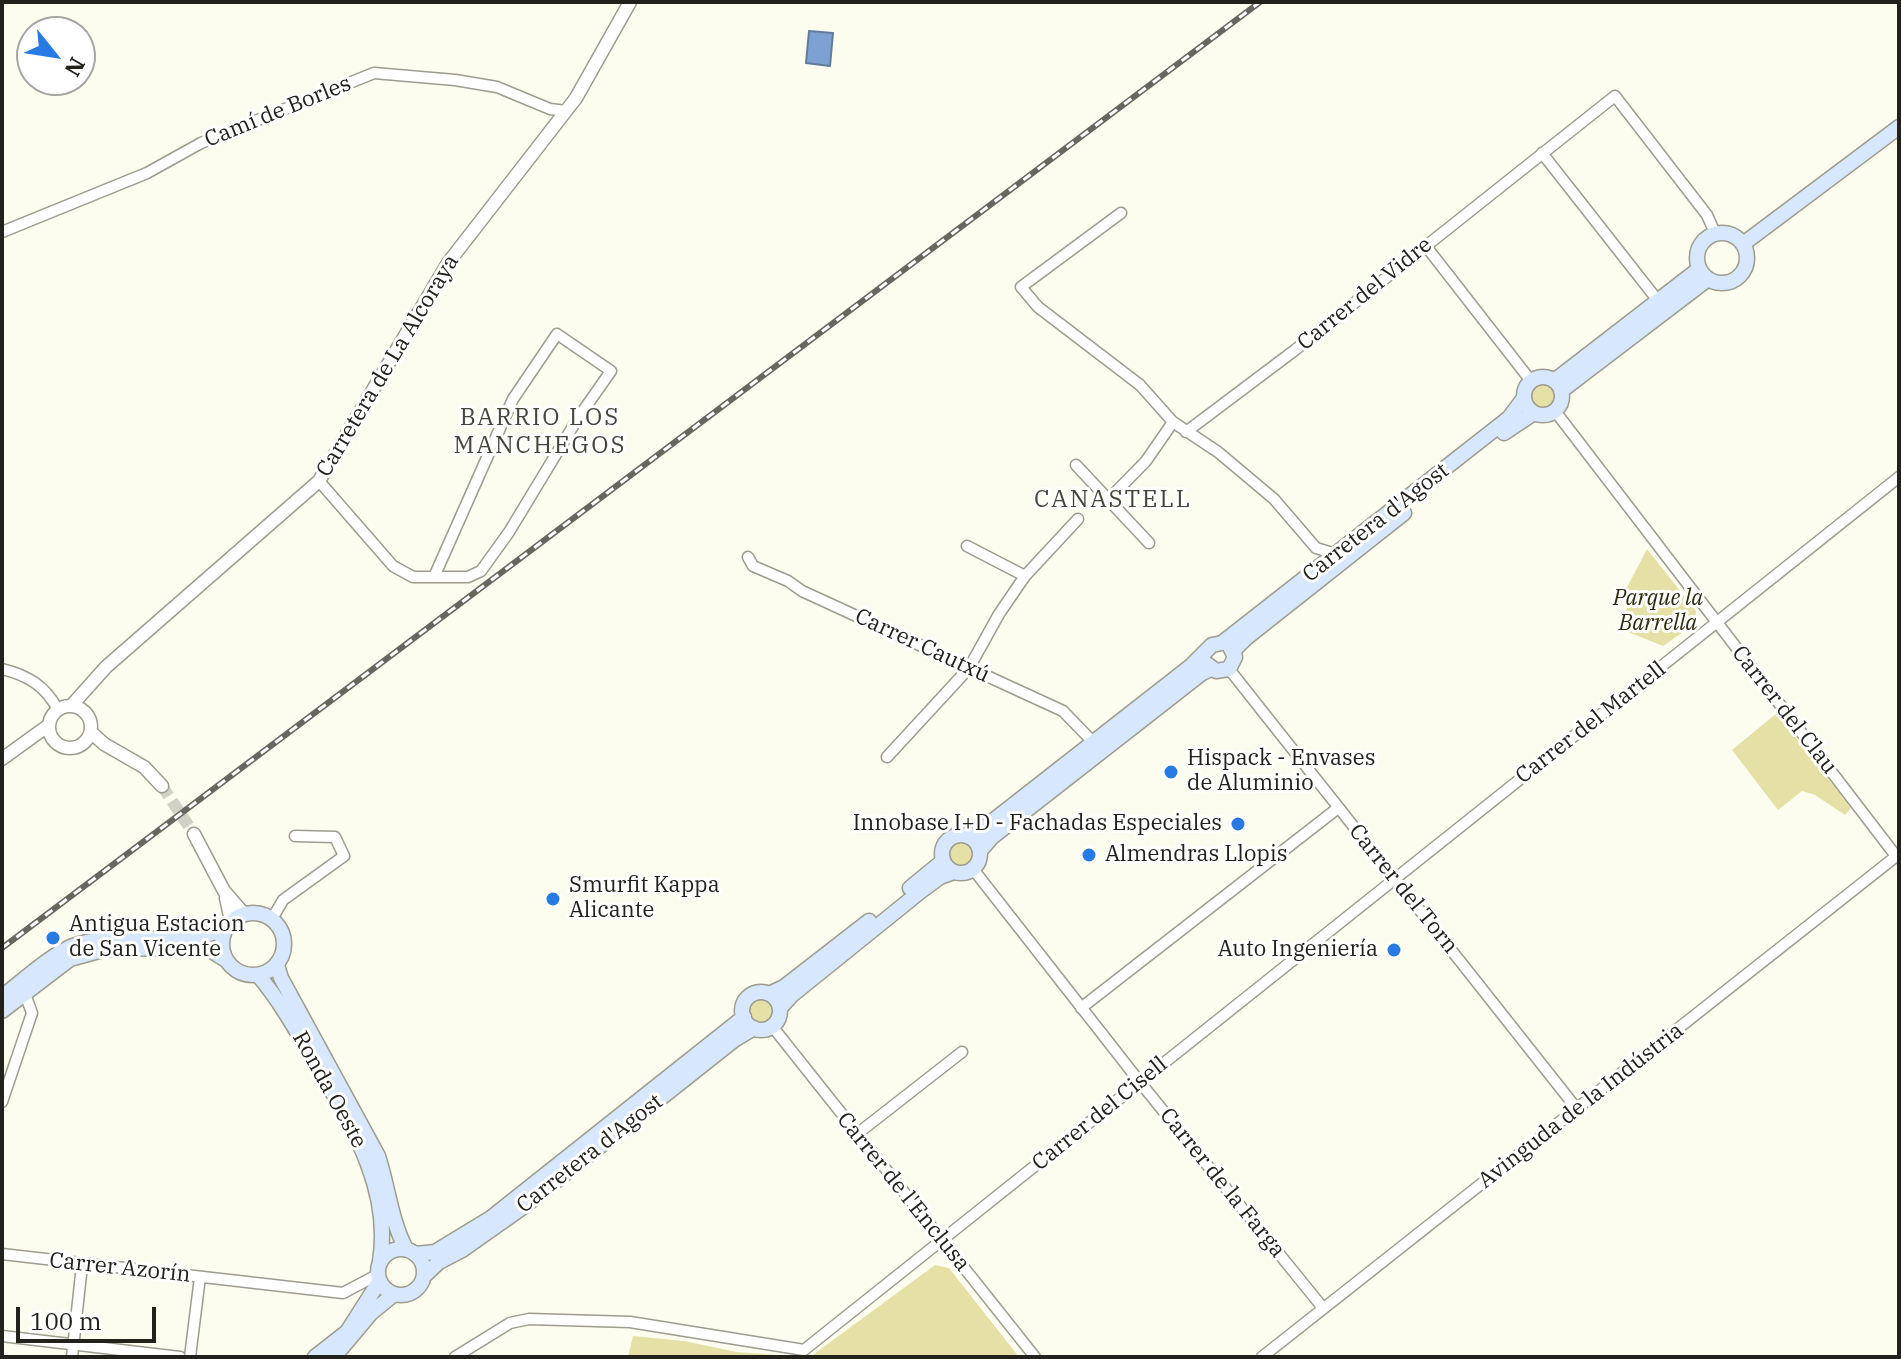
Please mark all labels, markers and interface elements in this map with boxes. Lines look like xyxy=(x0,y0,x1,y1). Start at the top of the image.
north arrow xyxy=(16,16,96,96)
text: N xyxy=(59,52,92,82)
street label: Camí de Borles xyxy=(201,71,355,153)
street label: Carrer del Vidre xyxy=(1293,232,1437,356)
street label: Carretera de La Alcoraya xyxy=(311,250,465,482)
district label: BARRIO LOS MANCHEGOS xyxy=(454,404,626,460)
street label: Carretera d'Agost xyxy=(1298,458,1454,588)
district label: CANASTELL xyxy=(1034,486,1192,514)
park label: Parque la Barrella xyxy=(1613,586,1703,638)
street label: Carrer Cautxú xyxy=(850,603,994,689)
street label: Carrer del Clau xyxy=(1726,641,1842,779)
street label: Carrer del Martell xyxy=(1511,656,1671,790)
place label: Hispack - Envases de Aluminio xyxy=(1187,746,1375,798)
marker: Hispack - Envases de Aluminio xyxy=(1162,763,1180,781)
place label: Innobase I+D - Fachadas Especiales xyxy=(853,811,1222,837)
marker: Innobase I+D - Fachadas Especiales xyxy=(1229,815,1247,833)
street label: Carrer del Torn xyxy=(1343,819,1463,959)
place label: Almendras Llopis xyxy=(1105,842,1287,868)
marker: Almendras Llopis xyxy=(1080,846,1098,864)
place label: Smurfit Kappa Alicante xyxy=(569,873,720,924)
marker: Smurfit Kappa Alicante xyxy=(544,890,562,908)
place label: Antigua Estacion de San Vicente xyxy=(69,912,245,964)
marker: Antigua Estacion de San Vicente xyxy=(44,929,62,947)
place label: Auto Ingeniería xyxy=(1218,937,1378,963)
marker: Auto Ingeniería xyxy=(1385,941,1403,959)
street label: Avinguda de la Indústria xyxy=(1473,1018,1689,1194)
street label: Ronda Oeste xyxy=(286,1027,372,1153)
street label: Carrer del Cisell xyxy=(1027,1052,1173,1176)
street label: Carretera d'Agost xyxy=(512,1089,668,1219)
street label: Carrer de la Farga xyxy=(1154,1103,1290,1263)
street label: Carrer de l'Enclusa xyxy=(831,1107,975,1277)
street label: Carrer Azorín xyxy=(48,1247,192,1289)
scale bar xyxy=(20,1291,160,1341)
text: 100 m xyxy=(30,1305,102,1337)

